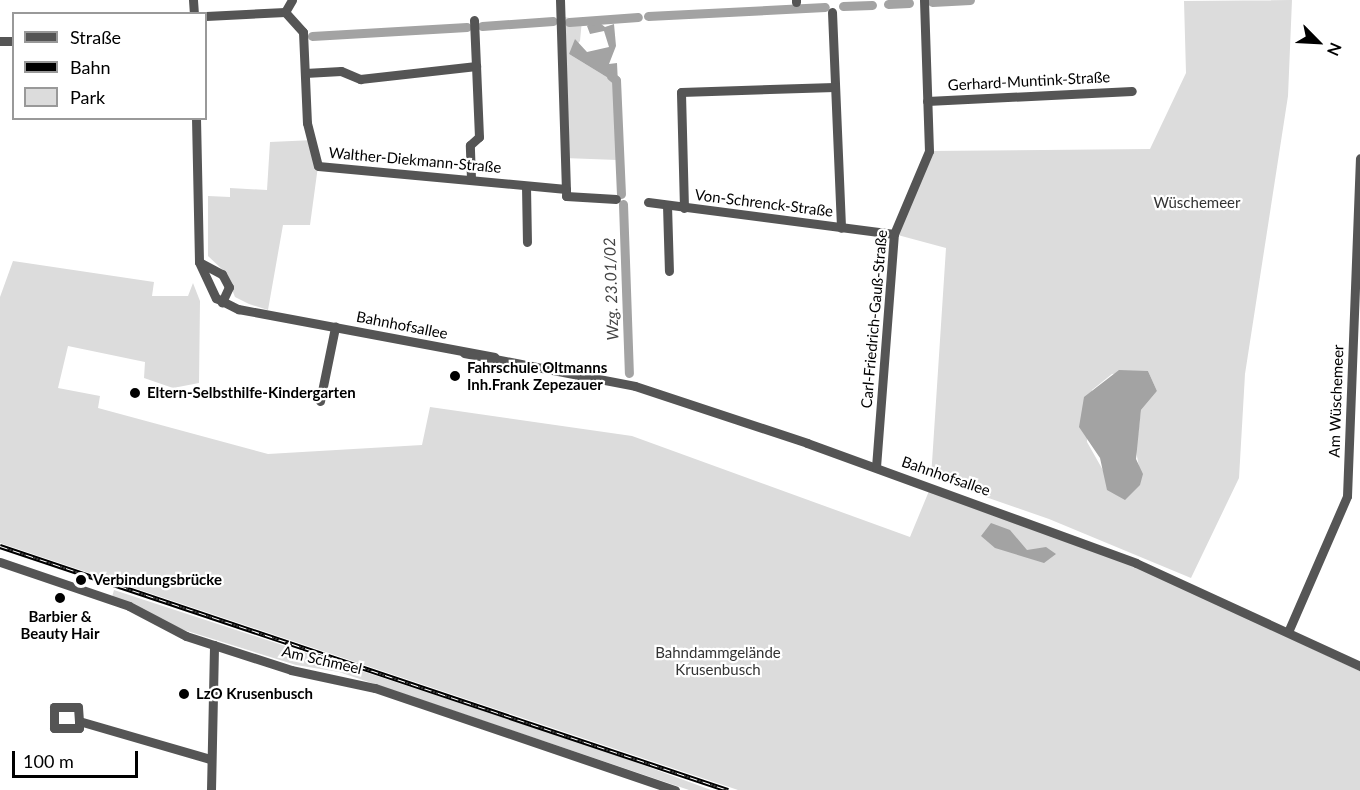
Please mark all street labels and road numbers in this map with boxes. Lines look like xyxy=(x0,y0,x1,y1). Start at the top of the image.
street label: Gerhard-Muntink-Straße xyxy=(947,68,1111,94)
street label: Walther-Diekmann-Straße xyxy=(328,143,502,177)
street label: Von-Schrenck-Straße xyxy=(694,186,834,220)
street label: Carl-Friedrich-Gauß-Straße xyxy=(857,229,891,409)
street label: Bahnhofsallee xyxy=(355,307,449,343)
street label: Am Wüschemeer xyxy=(1325,344,1347,458)
street label: Bahnhofsallee xyxy=(899,452,993,500)
street label: Am Schmeel xyxy=(280,642,364,678)

